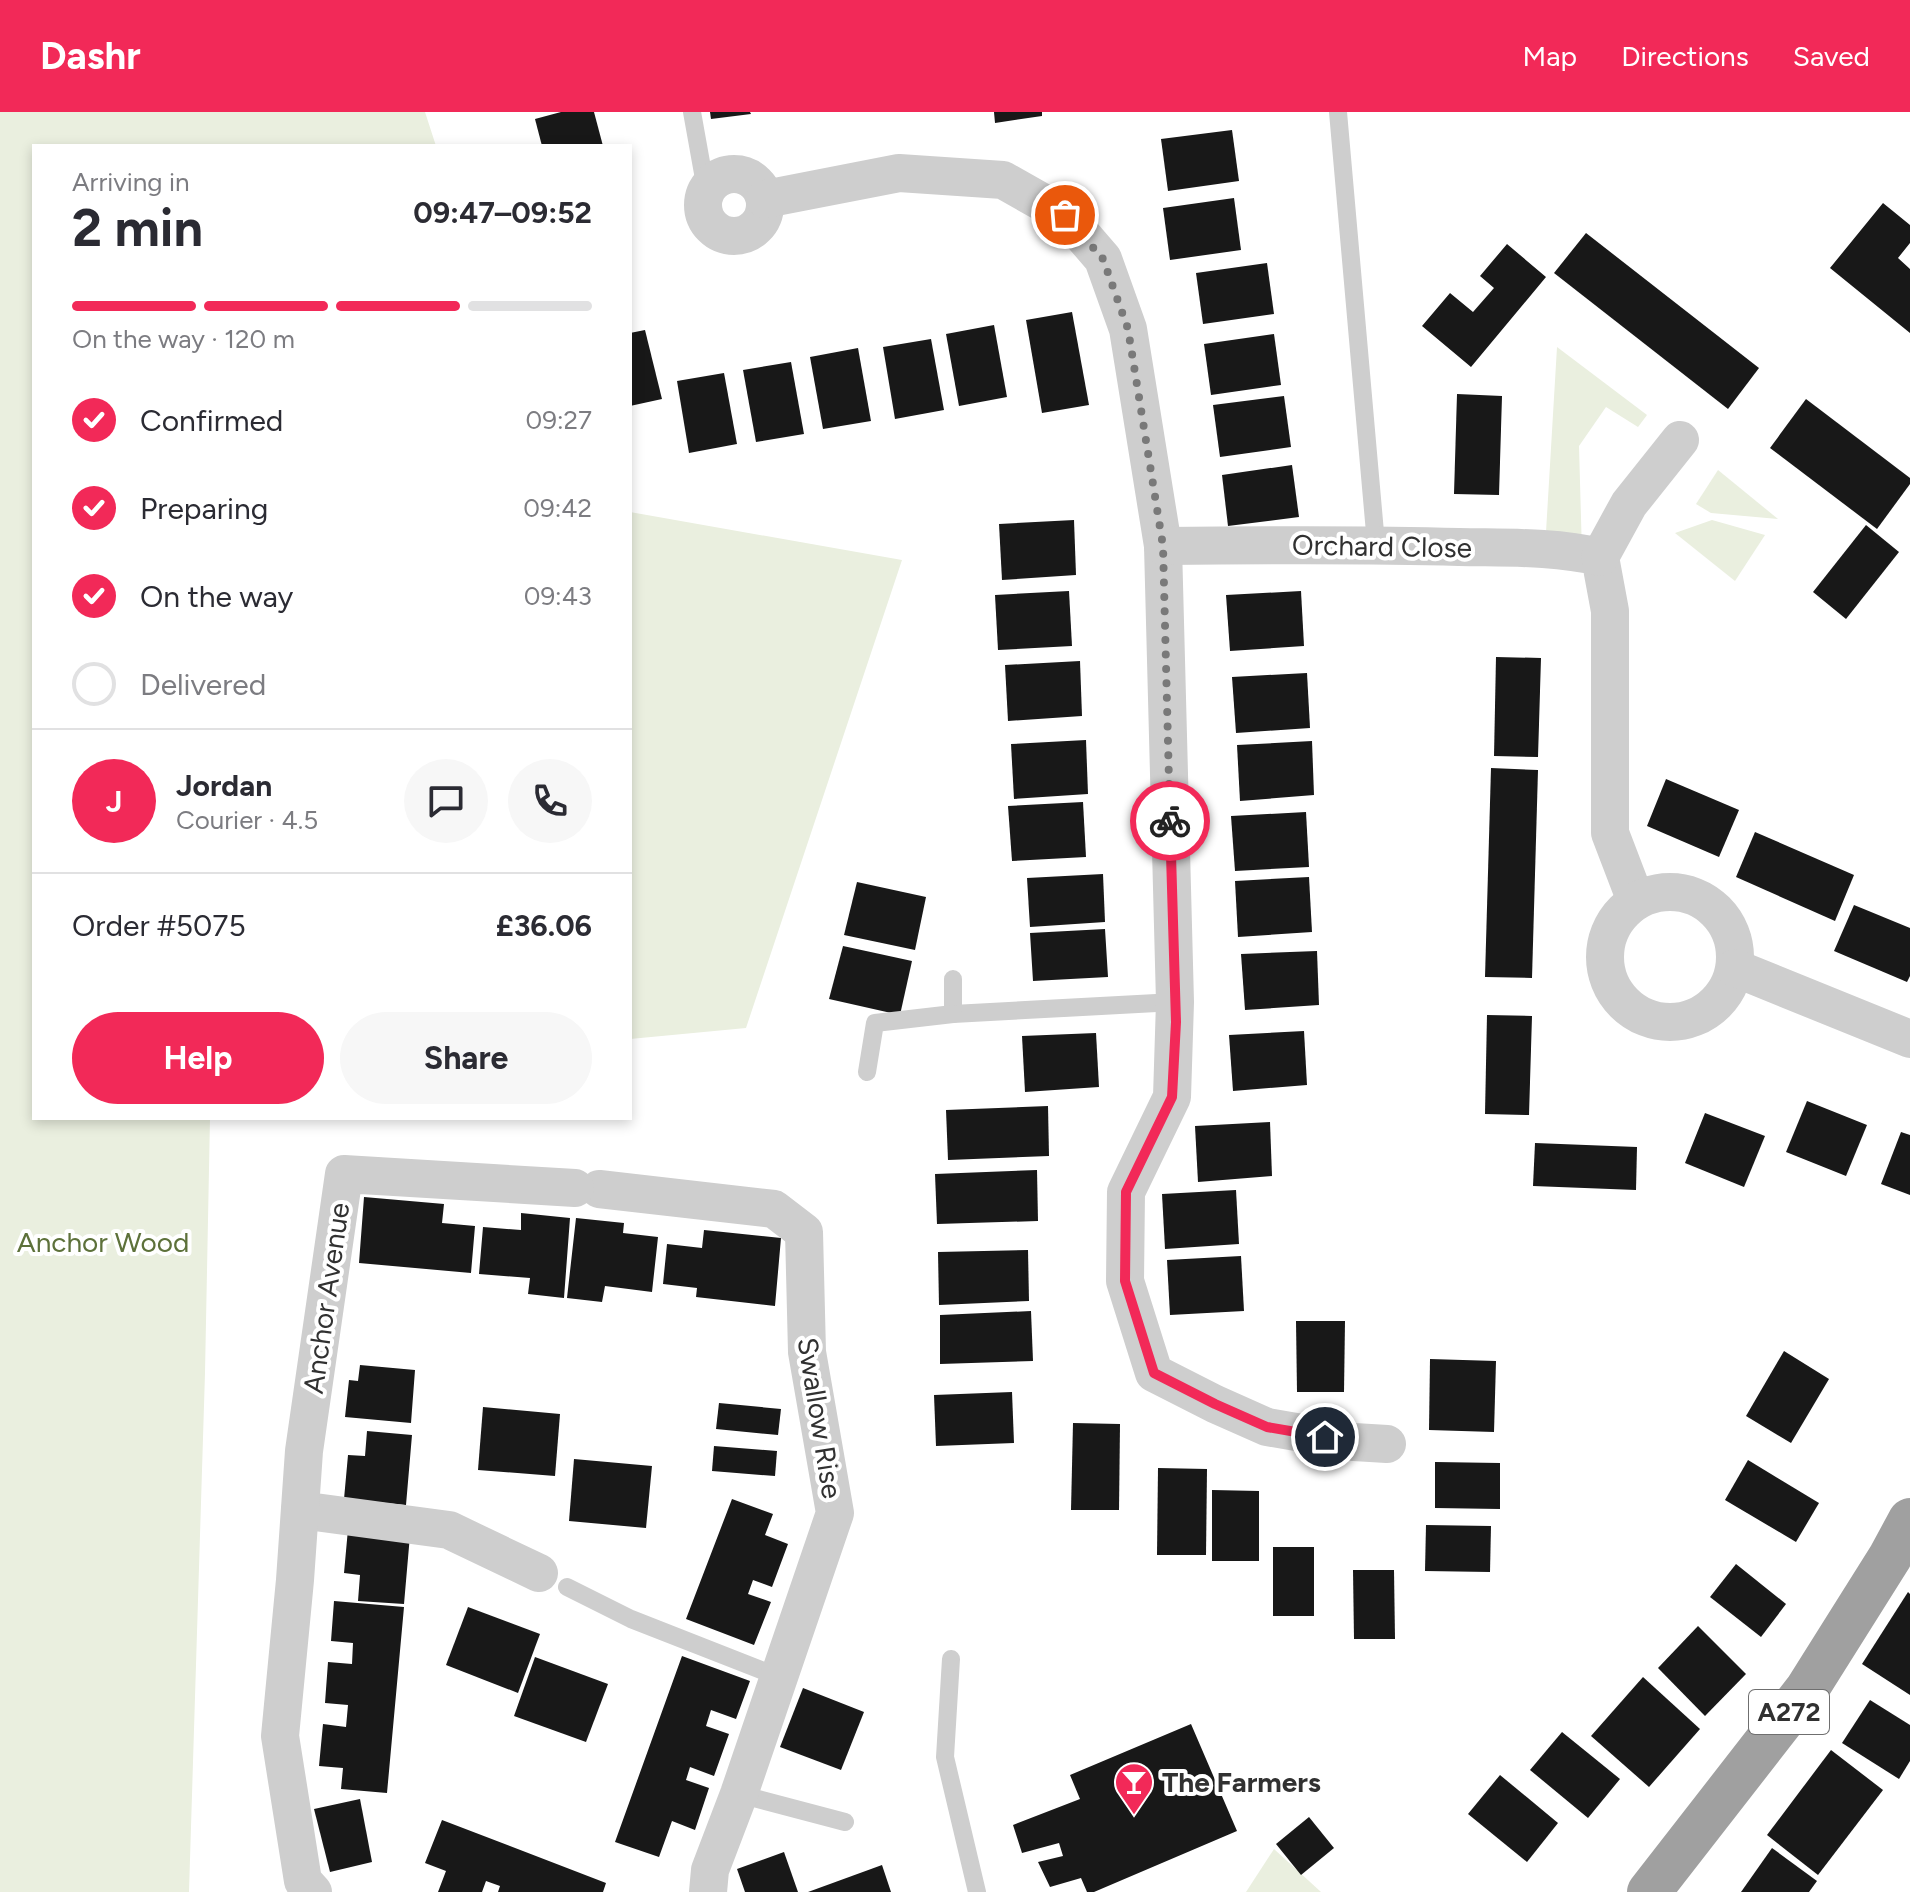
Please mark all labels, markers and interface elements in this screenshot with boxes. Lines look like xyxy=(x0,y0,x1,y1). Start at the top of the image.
text: Dashr xyxy=(40,33,141,79)
text: Map xyxy=(1523,39,1577,73)
text: Directions xyxy=(1621,39,1749,73)
text: Saved xyxy=(1793,39,1870,73)
text: Arriving in xyxy=(72,166,190,198)
pin xyxy=(1031,181,1099,249)
icon: bag xyxy=(1043,193,1087,237)
text: 09:47–09:52 xyxy=(413,194,592,231)
text: 2 min xyxy=(72,197,203,259)
text: On the way · 120 m xyxy=(72,323,295,355)
icon: check xyxy=(72,398,116,442)
text: Confirmed xyxy=(140,402,283,439)
text: 09:27 xyxy=(526,404,592,436)
icon: check xyxy=(72,486,116,530)
text: Preparing xyxy=(140,490,268,527)
text: 09:42 xyxy=(523,492,592,524)
street label: Orchard Close xyxy=(1292,527,1472,565)
icon: check xyxy=(72,574,116,618)
text: On the way xyxy=(140,578,293,615)
text: 09:43 xyxy=(524,580,592,612)
text: Delivered xyxy=(140,666,266,703)
button: chat xyxy=(404,759,488,843)
button: phone xyxy=(508,759,592,843)
text: Jordan xyxy=(176,767,272,804)
courier xyxy=(1130,781,1210,861)
text: J xyxy=(106,783,122,820)
icon: bike xyxy=(1148,799,1192,843)
text: Courier · 4.5 xyxy=(176,804,318,836)
text: Order #5075 xyxy=(72,907,246,944)
text: £36.06 xyxy=(496,907,592,944)
button: Help xyxy=(72,1012,324,1104)
button: Share xyxy=(340,1012,592,1104)
street label: Anchor Avenue xyxy=(296,1200,356,1396)
park label: Anchor Wood xyxy=(17,1225,189,1259)
street label: Swallow Rise xyxy=(790,1335,850,1501)
pin xyxy=(1291,1403,1359,1471)
icon: home xyxy=(1303,1415,1347,1459)
road number: A272 xyxy=(1749,1690,1829,1734)
bar icon: The Farmers xyxy=(1113,1761,1155,1816)
place label: The Farmers xyxy=(1162,1765,1321,1799)

